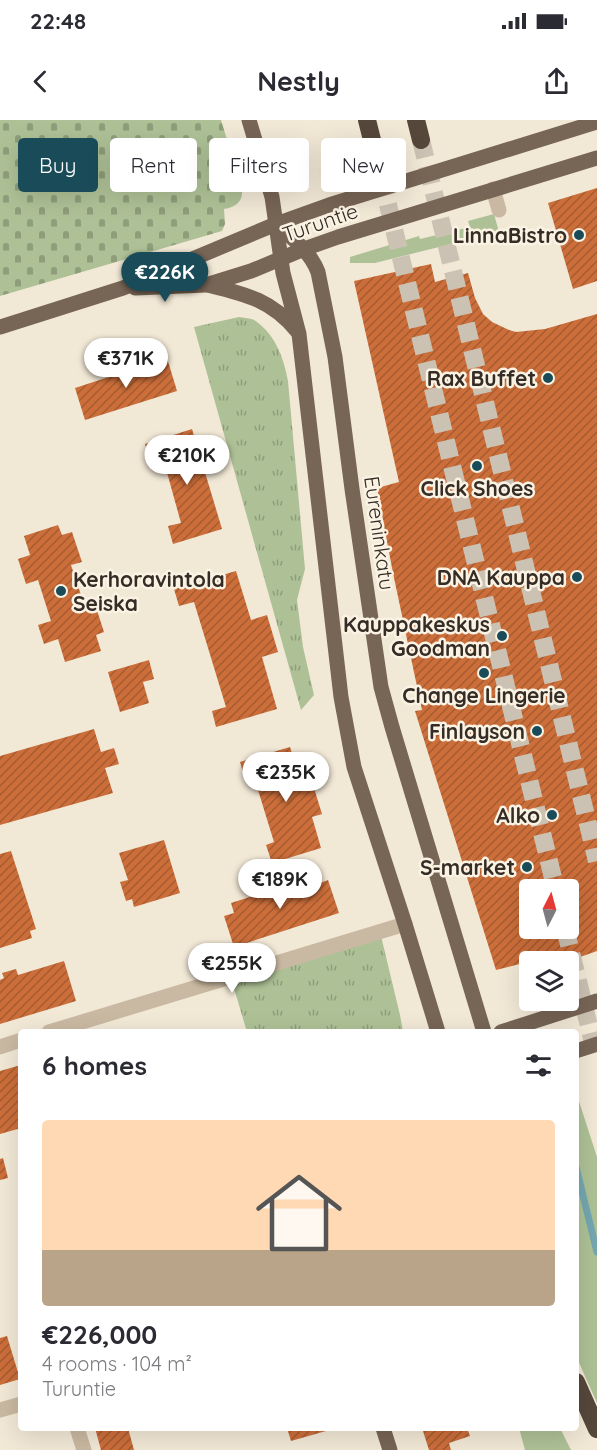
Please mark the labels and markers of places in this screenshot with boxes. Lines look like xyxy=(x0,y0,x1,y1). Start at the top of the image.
place label: LinnaBistro xyxy=(453,222,567,248)
marker: LinnaBistro xyxy=(572,228,586,242)
pin: €226K xyxy=(123,252,207,303)
pin: €371K xyxy=(84,338,168,389)
place label: Rax Buffet xyxy=(427,365,536,391)
marker: Rax Buffet xyxy=(541,371,555,385)
pin: €210K xyxy=(145,435,229,486)
marker: Click Shoes xyxy=(470,459,484,473)
place label: Click Shoes xyxy=(420,475,534,501)
place label: DNA Kauppa xyxy=(437,564,565,590)
place label: Kerhoravintola Seiska xyxy=(73,566,225,616)
marker: DNA Kauppa xyxy=(570,570,584,584)
marker: Kerhoravintola Seiska xyxy=(54,584,68,598)
place label: Kauppakeskus Goodman xyxy=(343,611,490,661)
marker: Kauppakeskus Goodman xyxy=(495,629,509,643)
marker: Change Lingerie xyxy=(477,666,491,680)
place label: Change Lingerie xyxy=(402,682,566,708)
place label: Finlayson xyxy=(429,718,525,744)
marker: Finlayson xyxy=(530,724,544,738)
pin: €235K xyxy=(244,752,328,803)
place label: Alko xyxy=(496,802,540,828)
marker: Alko xyxy=(545,808,559,822)
place label: S-market xyxy=(420,854,515,880)
pin: €189K xyxy=(238,859,322,910)
marker: S-market xyxy=(520,860,534,874)
pin: €255K xyxy=(190,943,274,994)

